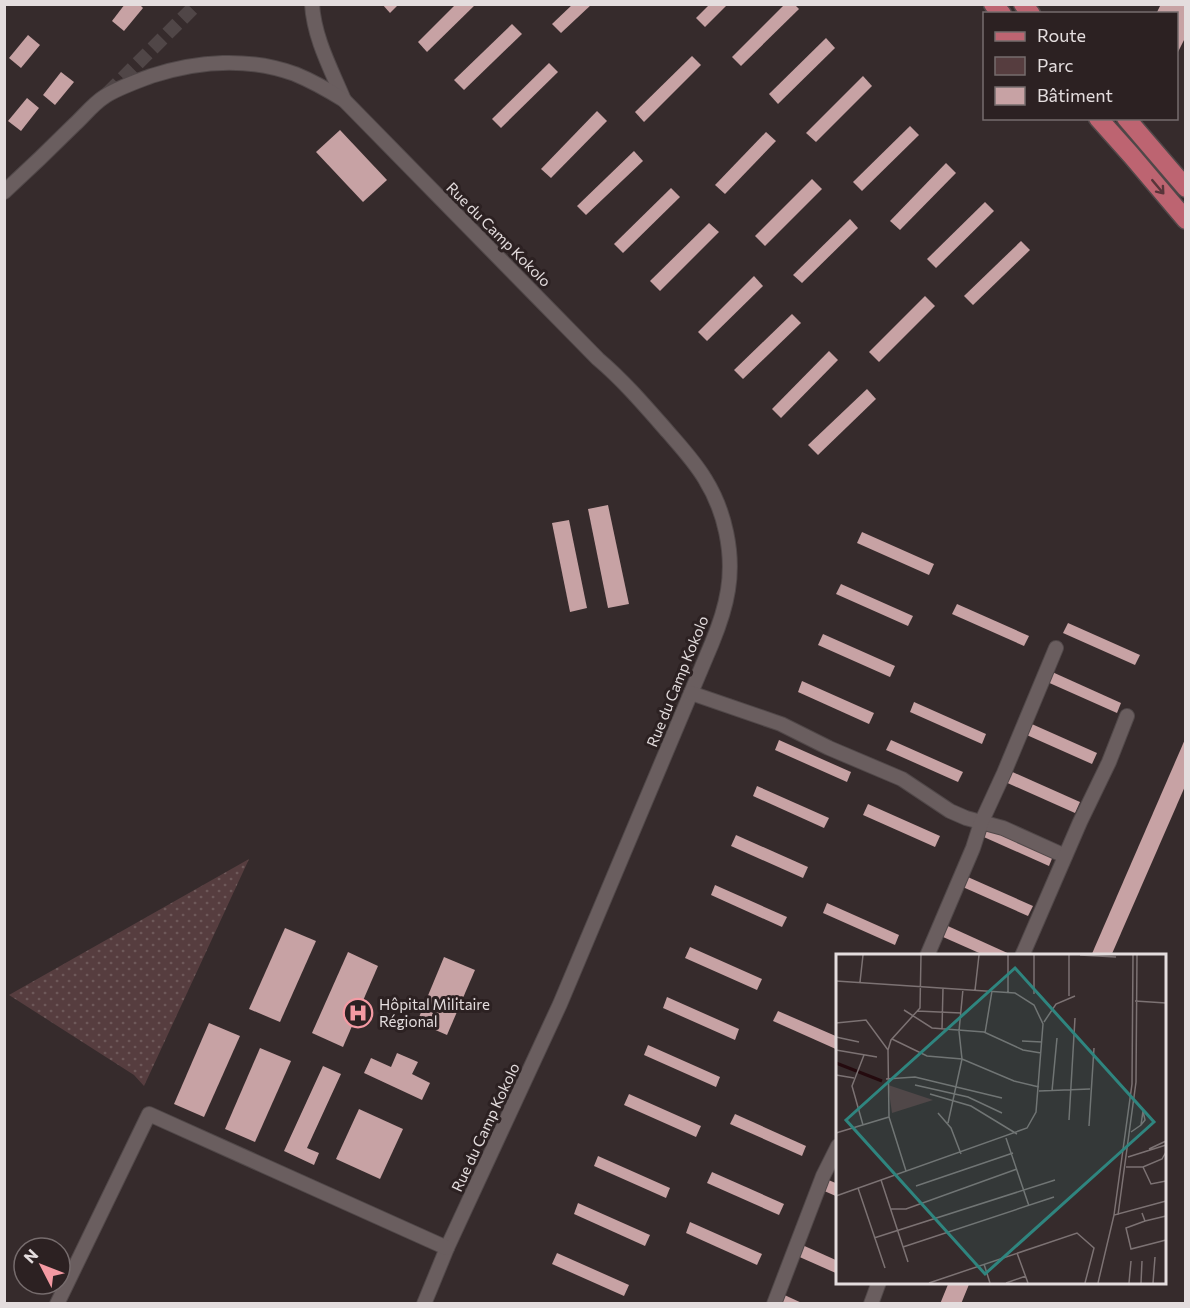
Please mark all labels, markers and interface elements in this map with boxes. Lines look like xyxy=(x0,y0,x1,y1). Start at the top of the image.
legend xyxy=(983,12,1178,120)
text: Route xyxy=(1037,24,1086,46)
text: Parc xyxy=(1037,54,1074,76)
text: Bâtiment xyxy=(1037,84,1113,106)
street label: Rue du Camp Kokolo xyxy=(443,178,555,290)
one-way arrow xyxy=(1152,179,1165,195)
street label: Rue du Camp Kokolo xyxy=(642,613,712,749)
inset map xyxy=(836,954,1166,1284)
place label: Hôpital Militaire Régional xyxy=(379,995,490,1030)
hospital icon: Hôpital Militaire Régional xyxy=(342,997,374,1029)
street label: Rue du Camp Kokolo xyxy=(447,1060,523,1194)
north arrow xyxy=(12,1236,72,1296)
text: N xyxy=(19,1245,42,1266)

